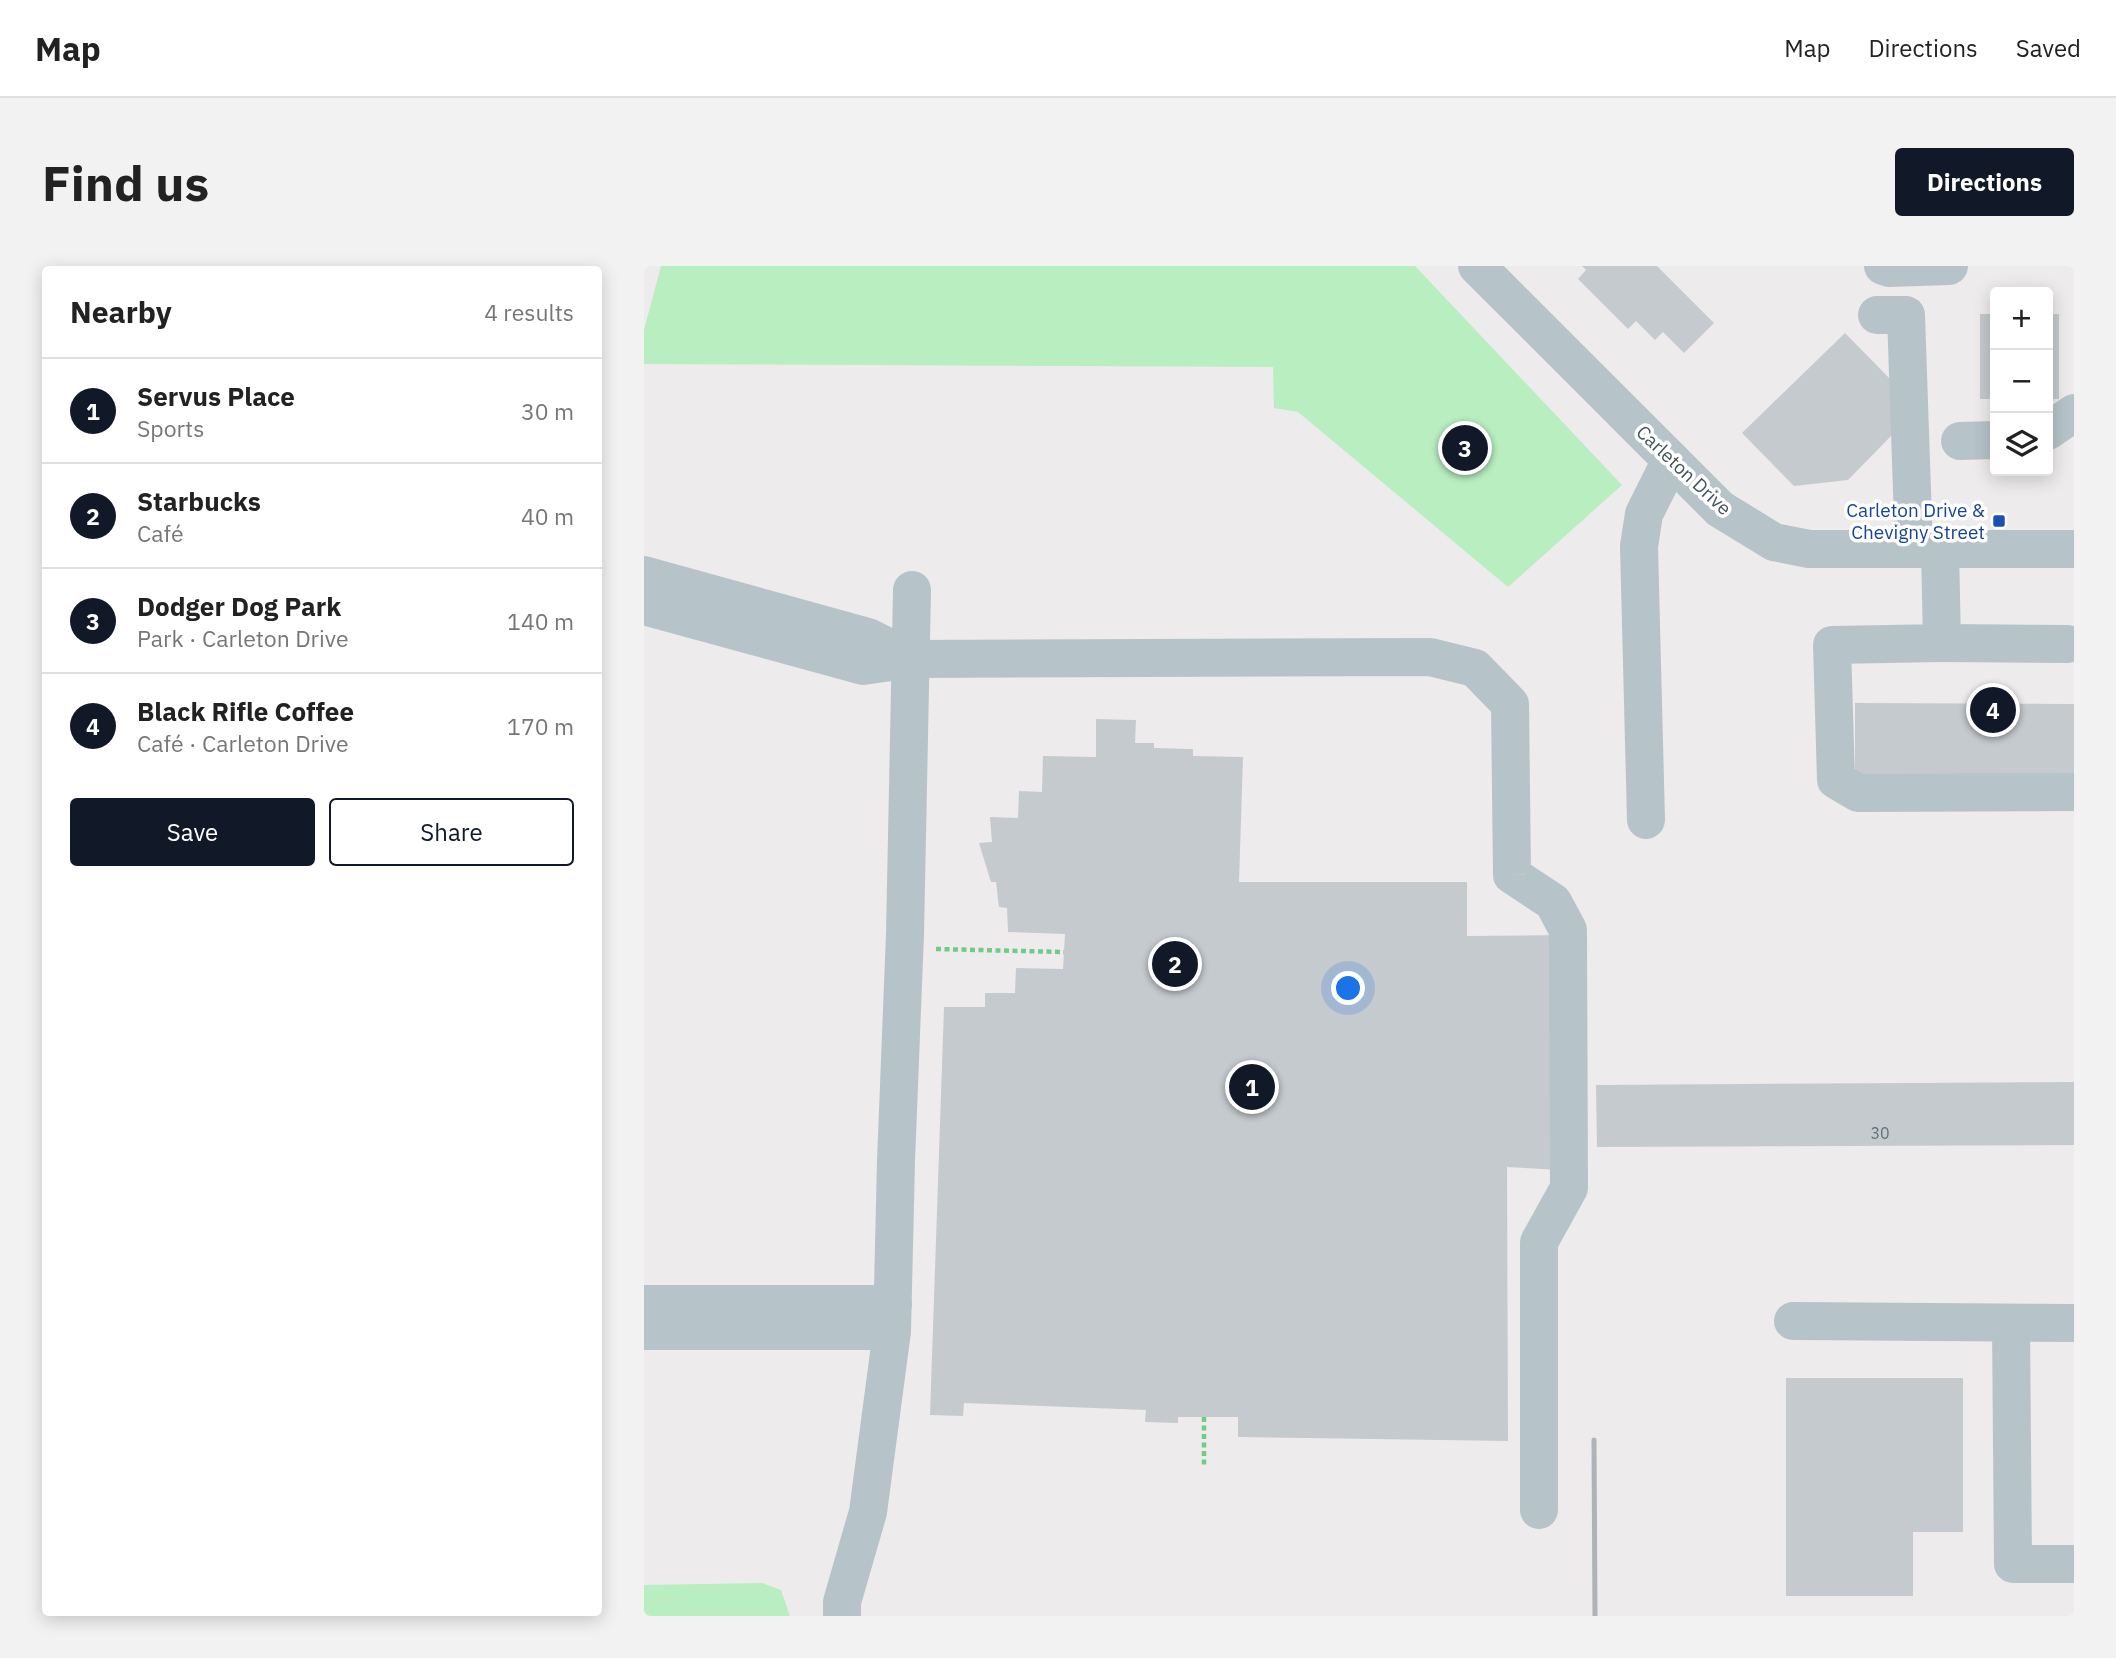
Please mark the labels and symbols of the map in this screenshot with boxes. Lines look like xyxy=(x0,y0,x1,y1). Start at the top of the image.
street label: Carleton Drive xyxy=(1632,420,1736,520)
pin: 3 xyxy=(1442,422,1488,474)
place label: Carleton Drive & Chevigny Street xyxy=(1846,498,1985,544)
marker: Carleton Drive & Chevigny Street xyxy=(1991,513,2007,529)
pin: 4 xyxy=(1970,684,2016,736)
pin: 2 xyxy=(1152,938,1198,990)
your location xyxy=(1331,971,1365,1005)
pin: 1 xyxy=(1229,1061,1275,1113)
house number: 30 xyxy=(1870,1123,1890,1143)

